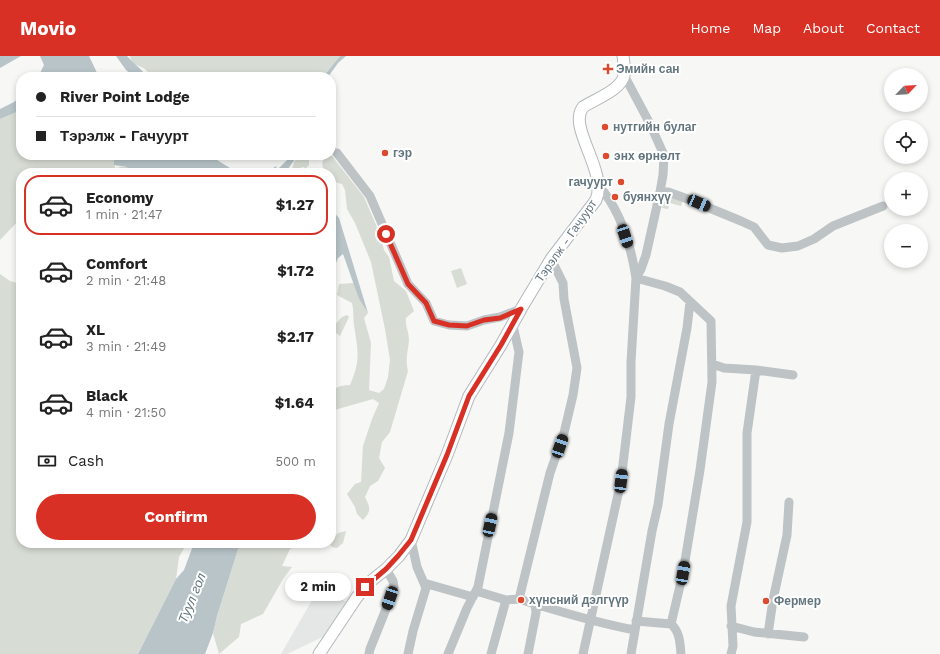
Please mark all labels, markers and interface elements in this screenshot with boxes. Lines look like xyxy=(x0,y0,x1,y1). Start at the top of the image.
text: Movio xyxy=(20,17,76,40)
text: Home xyxy=(690,20,730,36)
text: Map xyxy=(752,20,781,36)
text: About xyxy=(803,20,844,36)
text: Contact xyxy=(866,20,920,36)
place label: Эмийн сан xyxy=(616,62,680,76)
marker: Эмийн сан xyxy=(603,64,613,74)
north arrow xyxy=(884,68,928,112)
map controls xyxy=(884,68,928,268)
text: River Point Lodge xyxy=(60,88,190,106)
place label: нутгийн булаг xyxy=(613,120,696,134)
button: locate xyxy=(884,120,928,164)
marker: нутгийн булаг xyxy=(600,122,610,132)
text: Тэрэлж - Гачуурт xyxy=(60,127,189,145)
place label: гэр xyxy=(393,146,412,160)
marker: гэр xyxy=(380,148,390,158)
place label: энх өрнөлт xyxy=(614,149,681,163)
marker: энх өрнөлт xyxy=(601,151,611,161)
button: + xyxy=(884,172,928,216)
place label: гачуурт xyxy=(568,175,613,189)
marker: гачуурт xyxy=(616,177,626,187)
icon: car xyxy=(38,187,74,223)
text: Economy xyxy=(86,189,153,207)
place label: буянхүү xyxy=(623,190,671,204)
marker: буянхүү xyxy=(610,192,620,202)
car xyxy=(686,193,712,213)
text: $1.27 xyxy=(276,196,314,214)
street label: Тэрэлж - Гачуурт xyxy=(532,197,600,285)
text: 1 min · 21:47 xyxy=(86,207,162,222)
car xyxy=(616,223,634,249)
button: − xyxy=(884,224,928,268)
route start xyxy=(377,225,395,243)
icon: car xyxy=(38,253,74,289)
text: Comfort xyxy=(86,255,147,273)
text: $1.72 xyxy=(277,262,314,280)
text: 2 min · 21:48 xyxy=(86,273,166,288)
icon: car xyxy=(38,319,74,355)
text: XL xyxy=(86,321,105,339)
text: $2.17 xyxy=(277,328,314,346)
text: 3 min · 21:49 xyxy=(86,339,166,354)
icon: car xyxy=(38,385,74,421)
text: Black xyxy=(86,387,128,405)
text: $1.64 xyxy=(275,394,314,412)
text: 4 min · 21:50 xyxy=(86,405,166,420)
car xyxy=(550,433,570,459)
icon: cash xyxy=(36,450,58,472)
text: Cash xyxy=(68,452,104,470)
text: 500 m xyxy=(275,454,316,469)
car xyxy=(614,468,628,494)
button: Confirm xyxy=(36,494,316,540)
car xyxy=(482,512,498,538)
car xyxy=(675,560,691,586)
water label: Туул гол xyxy=(175,570,209,625)
callout: 2 min xyxy=(285,573,351,601)
route end xyxy=(356,578,374,596)
text: 2 min xyxy=(300,579,336,594)
car xyxy=(380,585,400,611)
place label: хүнсний дэлгүүр xyxy=(529,593,629,607)
place label: Фермер xyxy=(774,594,821,608)
marker: хүнсний дэлгүүр xyxy=(516,595,526,605)
marker: Фермер xyxy=(761,596,771,606)

